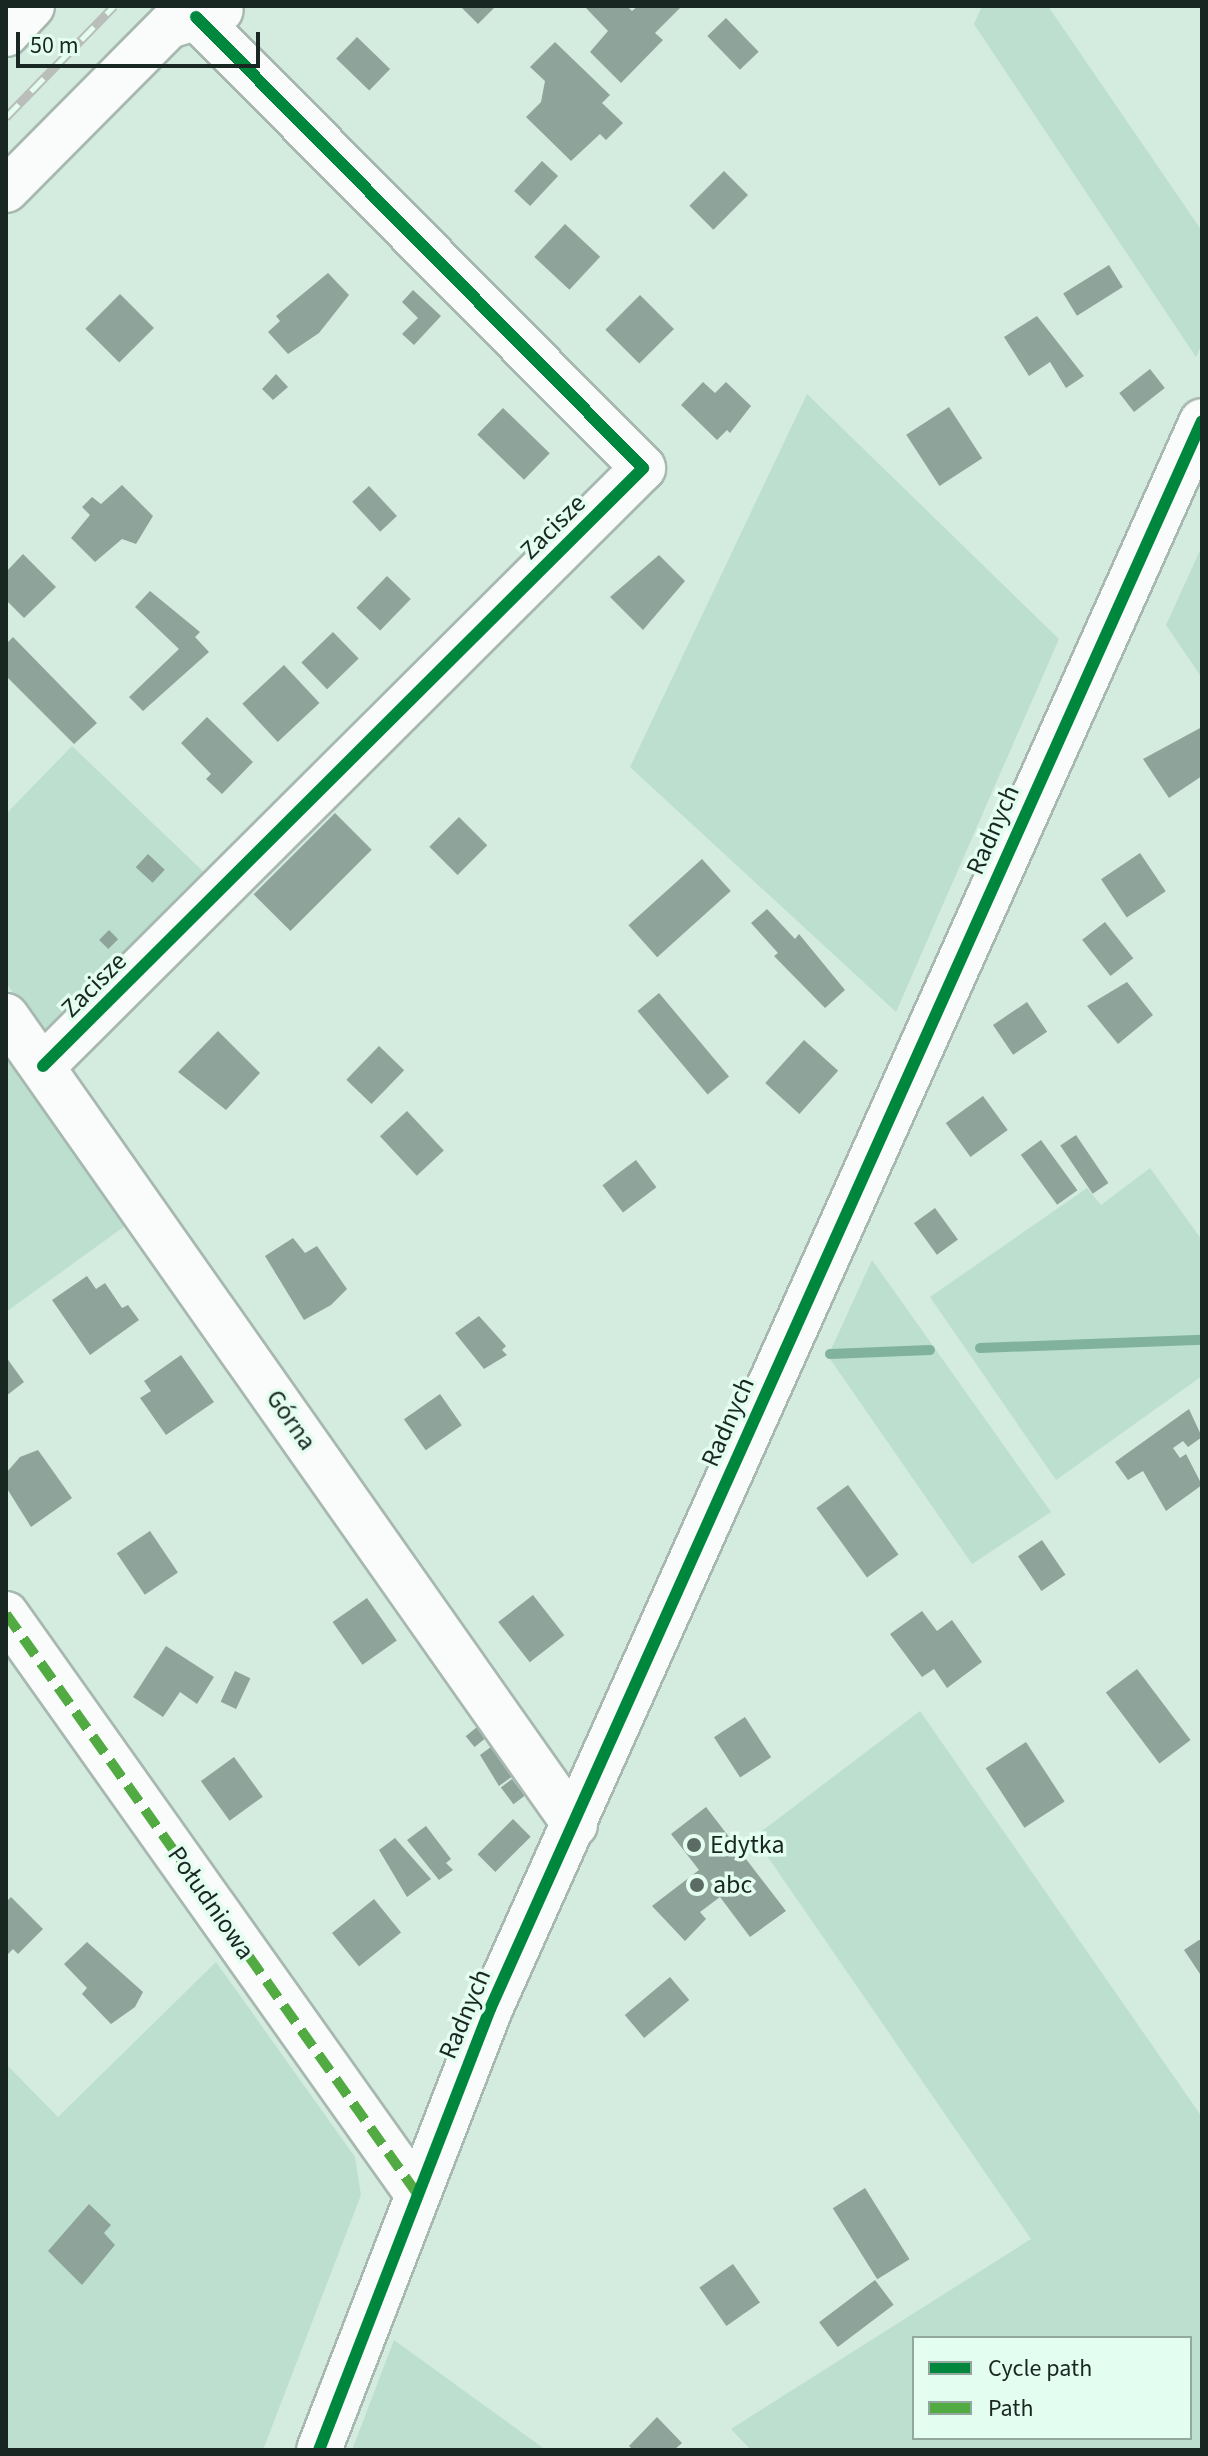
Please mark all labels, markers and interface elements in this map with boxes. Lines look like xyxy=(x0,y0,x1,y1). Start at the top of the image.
scale bar xyxy=(20,16,264,66)
text: 50 m xyxy=(30,28,79,63)
street label: Zacisze xyxy=(514,488,592,566)
street label: Radnych xyxy=(960,780,1026,880)
street label: Zacisze xyxy=(55,946,133,1024)
street label: Radnych xyxy=(695,1372,761,1472)
street label: Górna xyxy=(259,1384,323,1456)
place label: Edytka xyxy=(710,1829,785,1861)
marker: Edytka xyxy=(685,1836,703,1854)
street label: Południowa xyxy=(161,1841,261,1965)
place label: abc xyxy=(713,1869,752,1901)
marker: abc xyxy=(688,1876,706,1894)
street label: Radnych xyxy=(432,1964,498,2064)
legend xyxy=(912,2336,1192,2440)
text: Cycle path xyxy=(988,2351,1092,2386)
text: Path xyxy=(988,2391,1034,2426)

